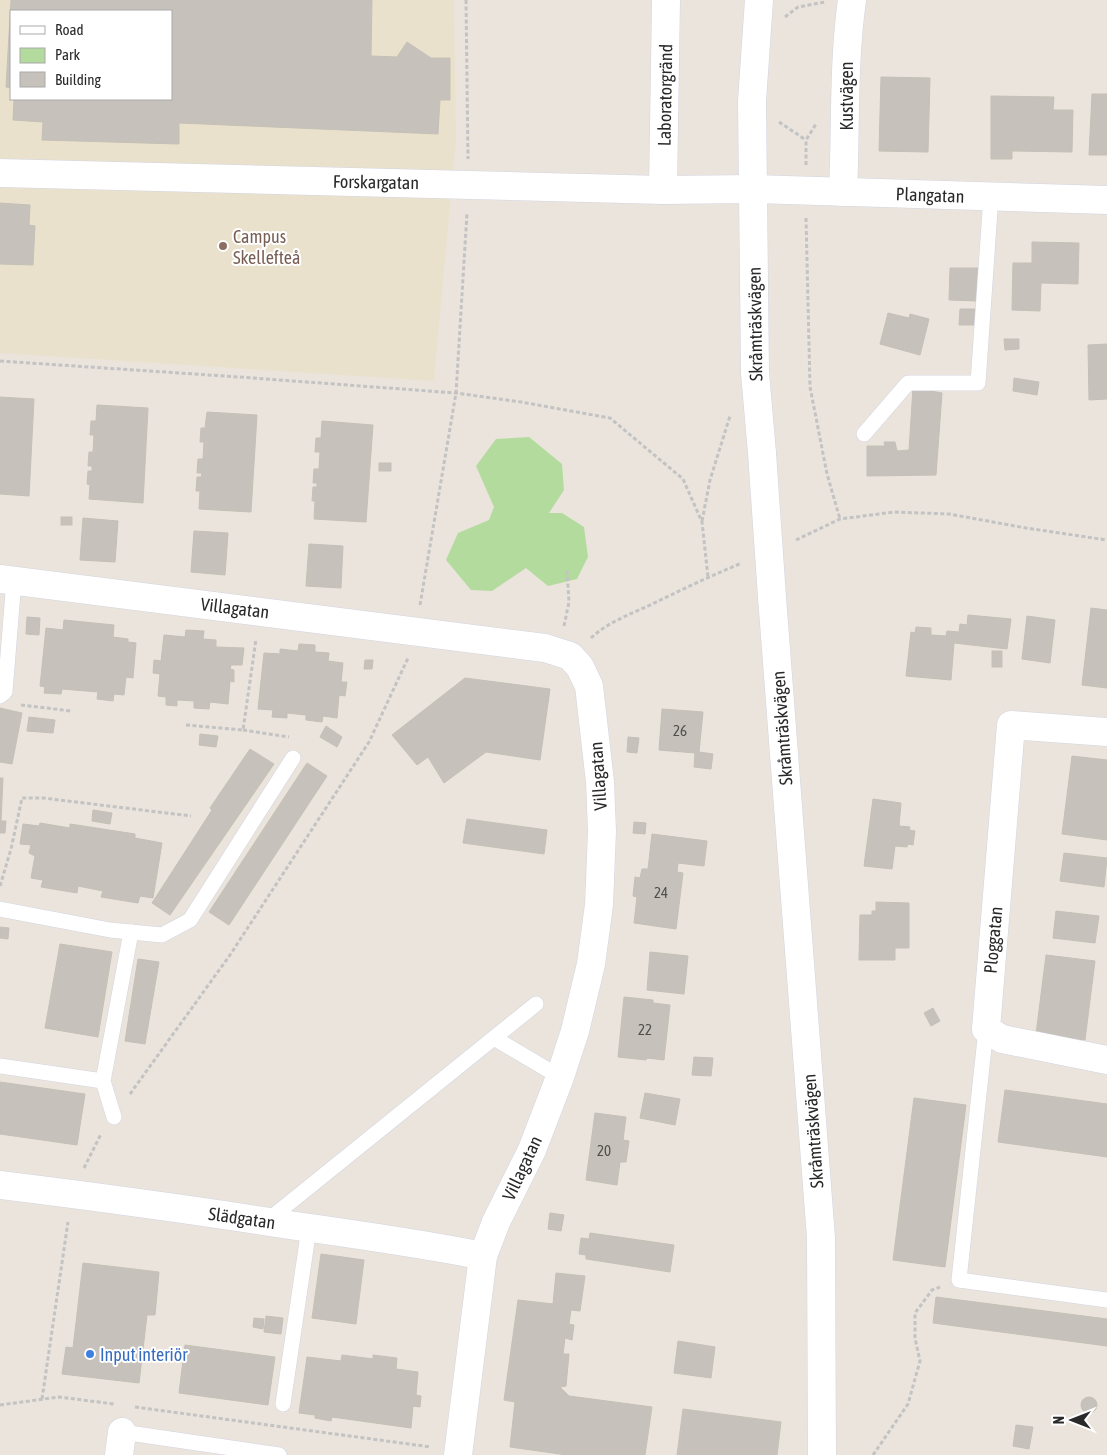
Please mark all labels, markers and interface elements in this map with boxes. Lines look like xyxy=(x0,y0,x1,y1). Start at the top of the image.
legend xyxy=(10,10,172,100)
text: Road xyxy=(55,21,84,38)
street label: Laboratorgränd xyxy=(654,44,676,146)
text: Park xyxy=(55,46,80,63)
street label: Kustvägen xyxy=(836,62,857,130)
text: Building xyxy=(55,71,101,88)
street label: Forskargatan xyxy=(333,171,419,193)
street label: Plangatan xyxy=(895,183,965,207)
place label: Campus Skellefteå xyxy=(233,226,300,268)
marker: Campus Skellefteå xyxy=(217,240,229,252)
street label: Skråmträskvägen xyxy=(744,267,766,381)
street label: Villagatan xyxy=(200,593,270,623)
street label: Skråmträskvägen xyxy=(768,670,796,786)
house number: 26 xyxy=(673,722,687,739)
street label: Villagatan xyxy=(585,741,611,811)
house number: 24 xyxy=(654,884,668,901)
street label: Ploggatan xyxy=(980,906,1006,974)
house number: 22 xyxy=(638,1021,652,1038)
street label: Skråmträskvägen xyxy=(799,1073,827,1189)
street label: Villagatan xyxy=(498,1132,546,1204)
house number: 20 xyxy=(597,1142,611,1159)
street label: Slädgatan xyxy=(207,1203,277,1233)
place label: Input interiör xyxy=(100,1344,188,1365)
marker: Input interiör xyxy=(84,1348,96,1360)
north arrow xyxy=(1047,1395,1097,1445)
text: N xyxy=(1051,1416,1067,1424)

